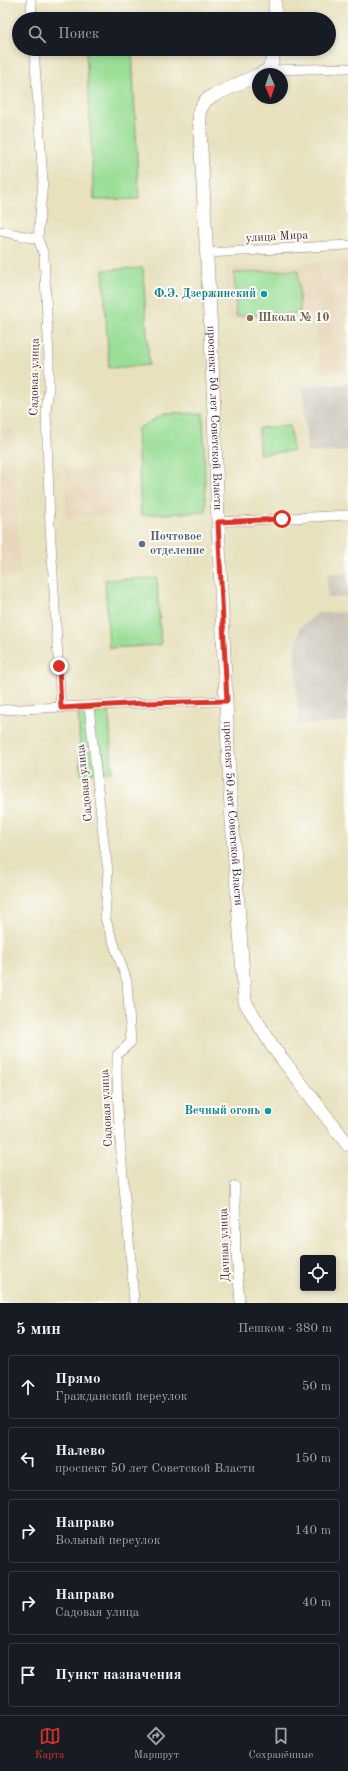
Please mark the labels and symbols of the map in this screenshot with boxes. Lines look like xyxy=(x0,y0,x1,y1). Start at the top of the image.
north arrow xyxy=(252,68,288,104)
street label: улица Мира xyxy=(245,229,309,245)
place label: Ф.Э. Дзержинский xyxy=(154,288,256,300)
marker: Ф.Э. Дзержинский xyxy=(259,289,269,299)
place label: Школа № 10 xyxy=(258,312,329,324)
marker: Школа № 10 xyxy=(245,313,255,323)
street label: проспект 50 лет Советской Власти xyxy=(205,325,224,510)
street label: Садовая улица xyxy=(28,338,42,416)
route start xyxy=(273,510,291,528)
place label: Почтовое отделение xyxy=(150,531,205,557)
marker: Почтовое отделение xyxy=(137,539,147,549)
route end xyxy=(50,657,68,675)
street label: проспект 50 лет Советской Власти xyxy=(221,721,244,906)
street label: Садовая улица xyxy=(75,744,95,822)
street label: Садовая улица xyxy=(99,1069,115,1147)
place label: Вечный огонь xyxy=(184,1105,260,1117)
marker: Вечный огонь xyxy=(263,1106,273,1116)
street label: Дачная улица xyxy=(218,1208,232,1282)

